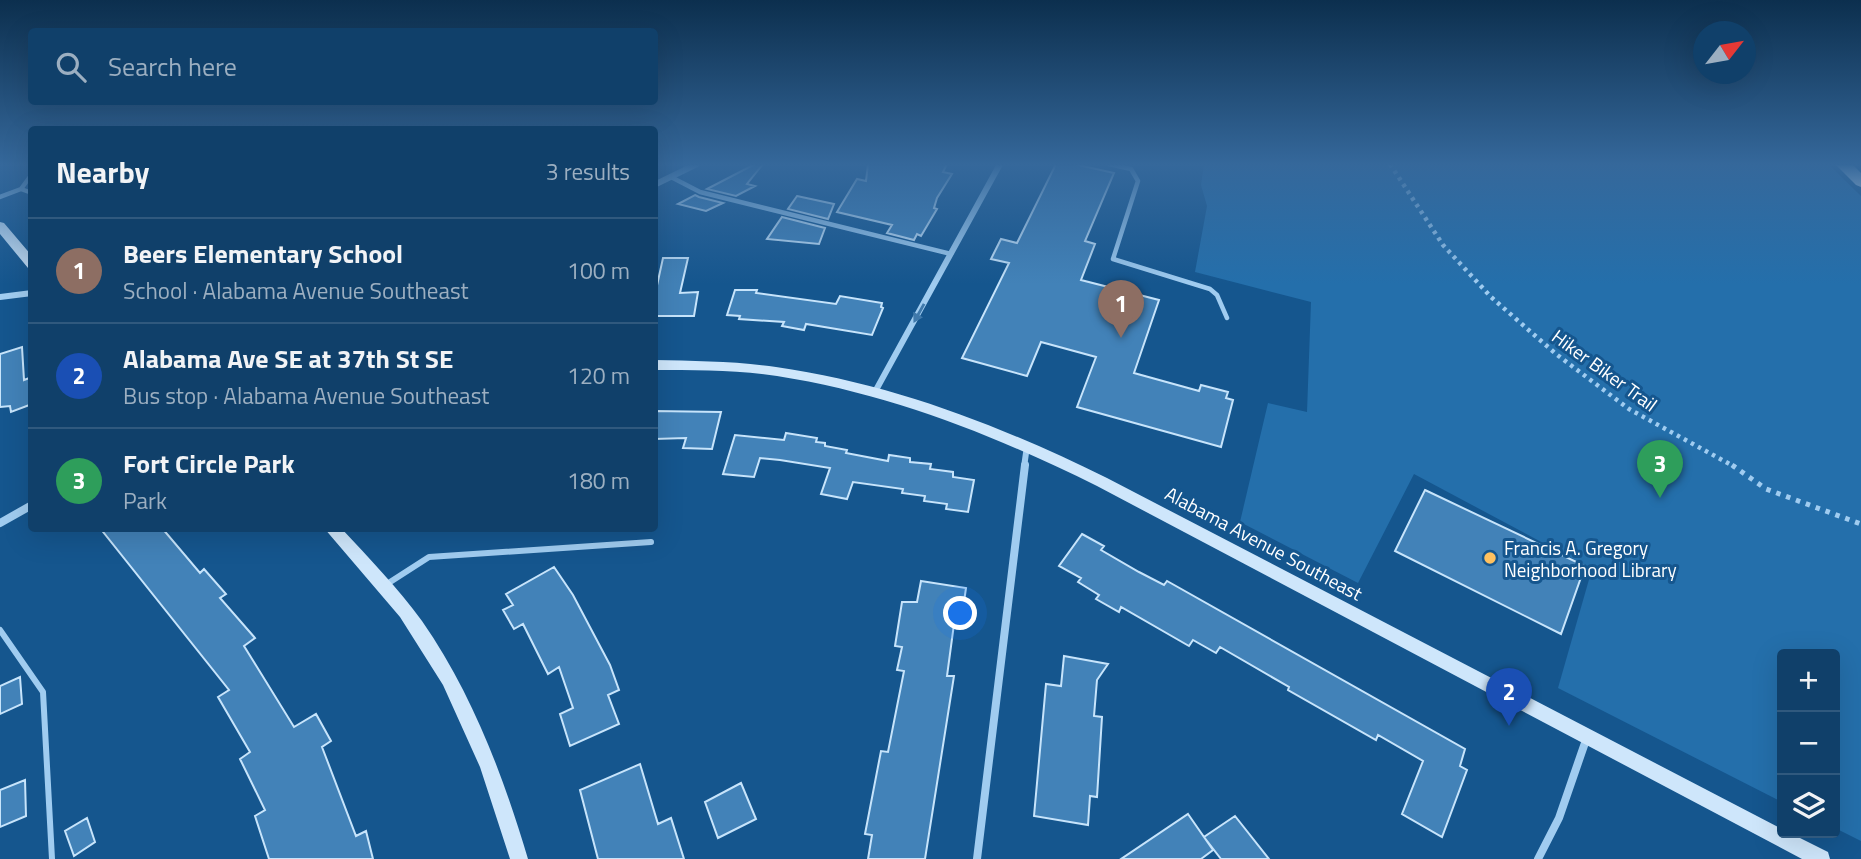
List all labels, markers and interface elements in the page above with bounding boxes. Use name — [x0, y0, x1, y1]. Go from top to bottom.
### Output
north arrow — [1693, 21, 1756, 84]
search box — [28, 28, 658, 105]
text: Search here — [108, 47, 237, 86]
icon: search — [52, 48, 90, 86]
text: Nearby — [56, 149, 149, 195]
text: 3 results — [546, 154, 630, 189]
text: Beers Elementary School — [123, 234, 403, 273]
text: 1 — [73, 253, 85, 288]
text: 100 m — [567, 253, 630, 288]
text: School · Alabama Avenue Southeast — [123, 273, 469, 308]
pin: 1 — [1098, 280, 1144, 338]
one-way arrow — [913, 304, 925, 324]
street label: Hiker Biker Trail — [1546, 322, 1664, 418]
text: Alabama Ave SE at 37th St SE — [123, 339, 453, 378]
text: 2 — [73, 358, 85, 393]
text: 120 m — [567, 358, 630, 393]
text: Bus stop · Alabama Avenue Southeast — [123, 378, 489, 413]
pin: 3 — [1637, 440, 1683, 498]
text: Fort Circle Park — [123, 444, 295, 483]
text: 3 — [73, 463, 85, 498]
text: 180 m — [567, 463, 630, 498]
street label: Alabama Avenue Southeast — [1160, 479, 1368, 608]
text: Park — [123, 483, 167, 518]
place label: Francis A. Gregory Neighborhood Library — [1504, 533, 1677, 584]
marker: Francis A. Gregory Neighborhood Library — [1482, 550, 1498, 566]
your location — [943, 596, 977, 630]
map controls — [1777, 649, 1840, 838]
button: + — [1777, 649, 1840, 712]
pin: 2 — [1486, 668, 1532, 726]
button: − — [1777, 712, 1840, 775]
button: layers — [1777, 775, 1840, 838]

